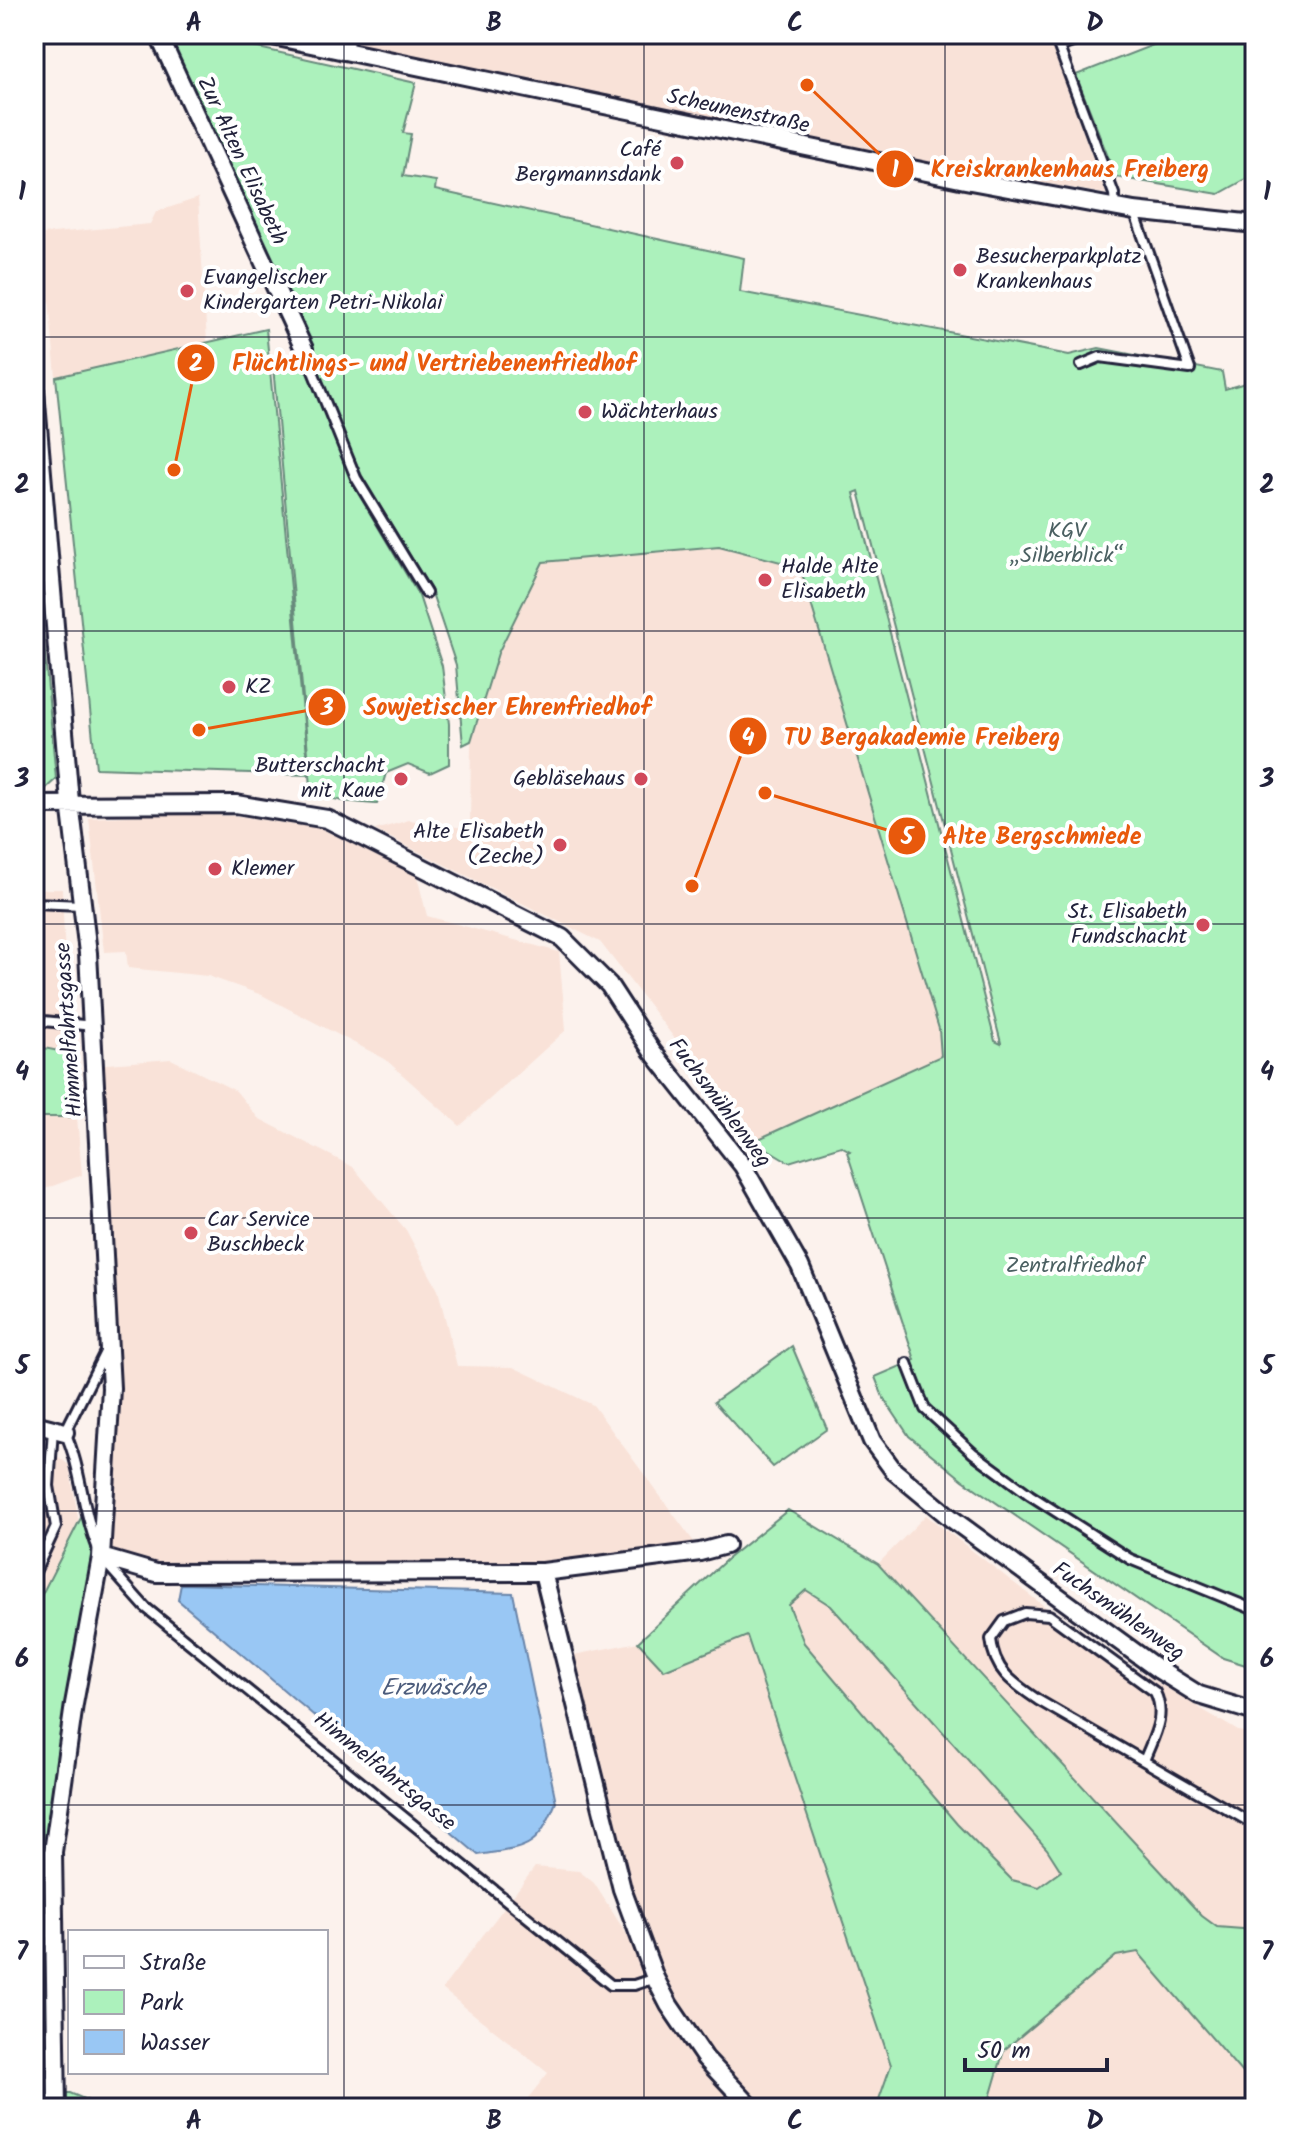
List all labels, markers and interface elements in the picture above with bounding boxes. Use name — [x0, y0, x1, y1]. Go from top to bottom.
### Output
text: A — [186, 3, 202, 45]
text: B — [486, 3, 502, 45]
text: C — [787, 3, 803, 45]
text: D — [1086, 3, 1104, 45]
street label: Zur Alten Elisabeth — [186, 71, 296, 251]
street label: Scheunenstraße — [663, 80, 813, 144]
place label: Café Bergmannsdank — [515, 133, 662, 193]
callout: Kreiskrankenhaus Freiberg — [875, 145, 1225, 193]
text: 1 — [891, 151, 899, 190]
text: Kreiskrankenhaus Freiberg — [931, 151, 1209, 190]
marker: Café Bergmannsdank — [668, 154, 686, 172]
text: 1 — [18, 172, 26, 214]
text: 1 — [1263, 172, 1271, 214]
place label: Besucherparkplatz Krankenhaus — [976, 240, 1142, 300]
place label: Evangelischer Kindergarten Petri-Nikolai — [203, 261, 443, 321]
marker: Besucherparkplatz Krankenhaus — [951, 261, 969, 279]
marker: Evangelischer Kindergarten Petri-Nikolai — [178, 282, 196, 300]
callout: Flüchtlings- und Vertriebenenfriedhof — [176, 339, 652, 387]
text: 2 — [189, 345, 203, 384]
text: Flüchtlings- und Vertriebenenfriedhof — [232, 345, 639, 384]
place label: Wächterhaus — [601, 395, 719, 430]
marker: Wächterhaus — [576, 403, 594, 421]
text: 2 — [14, 465, 30, 507]
text: 2 — [1259, 465, 1275, 507]
park label: KGV „Silberblick“ — [1010, 514, 1124, 574]
place label: Halde Alte Elisabeth — [781, 550, 878, 610]
marker: Halde Alte Elisabeth — [756, 571, 774, 589]
place label: KZ — [245, 670, 272, 705]
marker: KZ — [220, 678, 238, 696]
callout: Sowjetischer Ehrenfriedhof — [307, 683, 667, 731]
text: 3 — [319, 689, 334, 728]
text: Sowjetischer Ehrenfriedhof — [363, 689, 653, 728]
callout: TU Bergakademie Freiberg — [728, 712, 1076, 760]
text: 4 — [741, 719, 755, 758]
text: TU Bergakademie Freiberg — [784, 719, 1060, 758]
place label: Butterschacht mit Kaue — [255, 749, 385, 809]
text: 3 — [14, 759, 29, 801]
text: 3 — [1259, 759, 1274, 801]
place label: Gebläsehaus — [513, 762, 626, 797]
marker: Butterschacht mit Kaue — [392, 770, 410, 788]
marker: Gebläsehaus — [632, 770, 650, 788]
callout: Alte Bergschmiede — [887, 812, 1158, 860]
place label: Alte Elisabeth (Zeche) — [413, 815, 544, 875]
text: 5 — [900, 818, 915, 857]
text: Alte Bergschmiede — [943, 818, 1142, 857]
marker: Alte Elisabeth (Zeche) — [551, 836, 569, 854]
place label: Klemer — [231, 852, 296, 887]
marker: Klemer — [206, 860, 224, 878]
place label: St. Elisabeth Fundschacht — [1068, 895, 1187, 955]
marker: St. Elisabeth Fundschacht — [1194, 916, 1212, 934]
street label: Himmelfahrtsgasse — [46, 941, 94, 1119]
street label: Fuchsmühlenweg — [658, 1031, 780, 1175]
text: 4 — [15, 1052, 29, 1094]
text: 4 — [1260, 1052, 1274, 1094]
place label: Car Service Buschbeck — [207, 1203, 310, 1263]
marker: Car Service Buschbeck — [182, 1224, 200, 1242]
park label: Zentralfriedhof — [1006, 1249, 1147, 1284]
text: 5 — [14, 1346, 30, 1388]
text: 5 — [1259, 1346, 1275, 1388]
street label: Fuchsmühlenweg — [1044, 1553, 1192, 1671]
text: 6 — [15, 1639, 29, 1681]
text: 6 — [1260, 1639, 1274, 1681]
water label: Erzwäsche — [381, 1669, 487, 1708]
street label: Himmelfahrtsgasse — [305, 1703, 463, 1841]
legend — [68, 1930, 328, 2074]
text: 7 — [16, 1932, 29, 1974]
text: 7 — [1261, 1932, 1274, 1974]
text: Straße — [140, 1944, 206, 1983]
text: Park — [140, 1984, 184, 2023]
scale bar — [965, 2022, 1107, 2072]
text: Wasser — [140, 2024, 211, 2063]
text: 50 m — [977, 2032, 1031, 2071]
text: A — [186, 2101, 202, 2142]
text: B — [486, 2101, 502, 2142]
text: C — [787, 2101, 803, 2142]
text: D — [1086, 2101, 1104, 2142]

